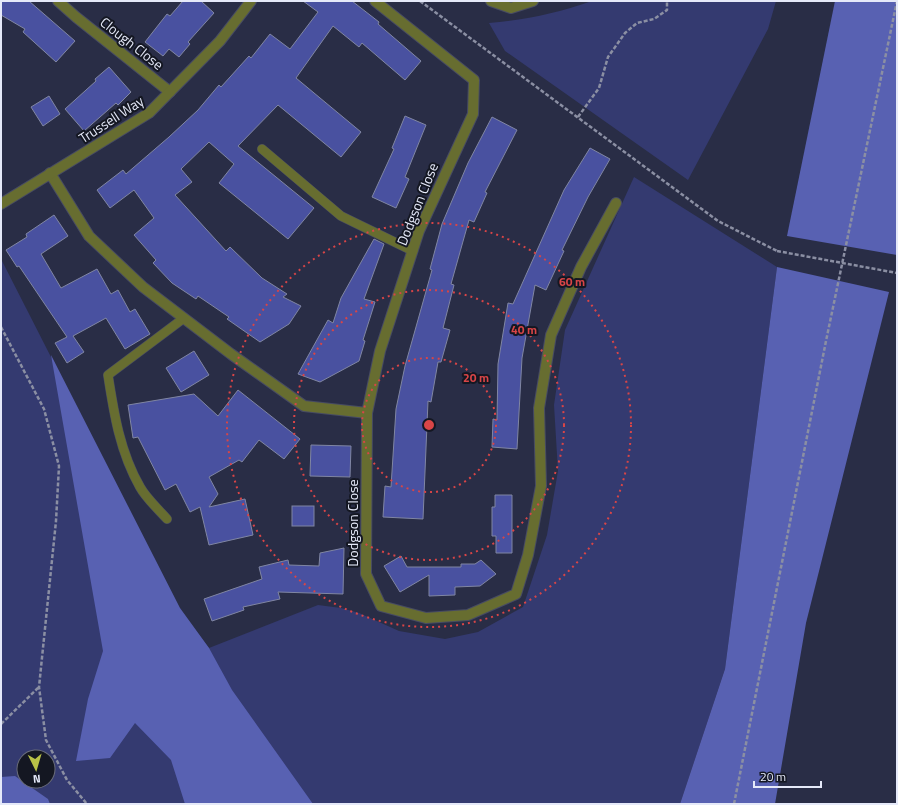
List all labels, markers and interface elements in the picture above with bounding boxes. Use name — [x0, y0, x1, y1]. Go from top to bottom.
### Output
street label: Clough Close — [96, 12, 168, 74]
street label: Trussell Way — [74, 90, 148, 148]
street label: Dodgson Close — [391, 160, 443, 248]
text: 60 m — [559, 272, 585, 291]
text: 40 m — [511, 320, 537, 339]
text: 20 m — [463, 368, 489, 387]
centre of rings — [422, 418, 436, 432]
street label: Dodgson Close — [342, 479, 363, 567]
north arrow — [16, 749, 56, 789]
scale bar — [754, 763, 821, 789]
text: 20 m — [760, 767, 786, 786]
text: N — [32, 771, 41, 787]

